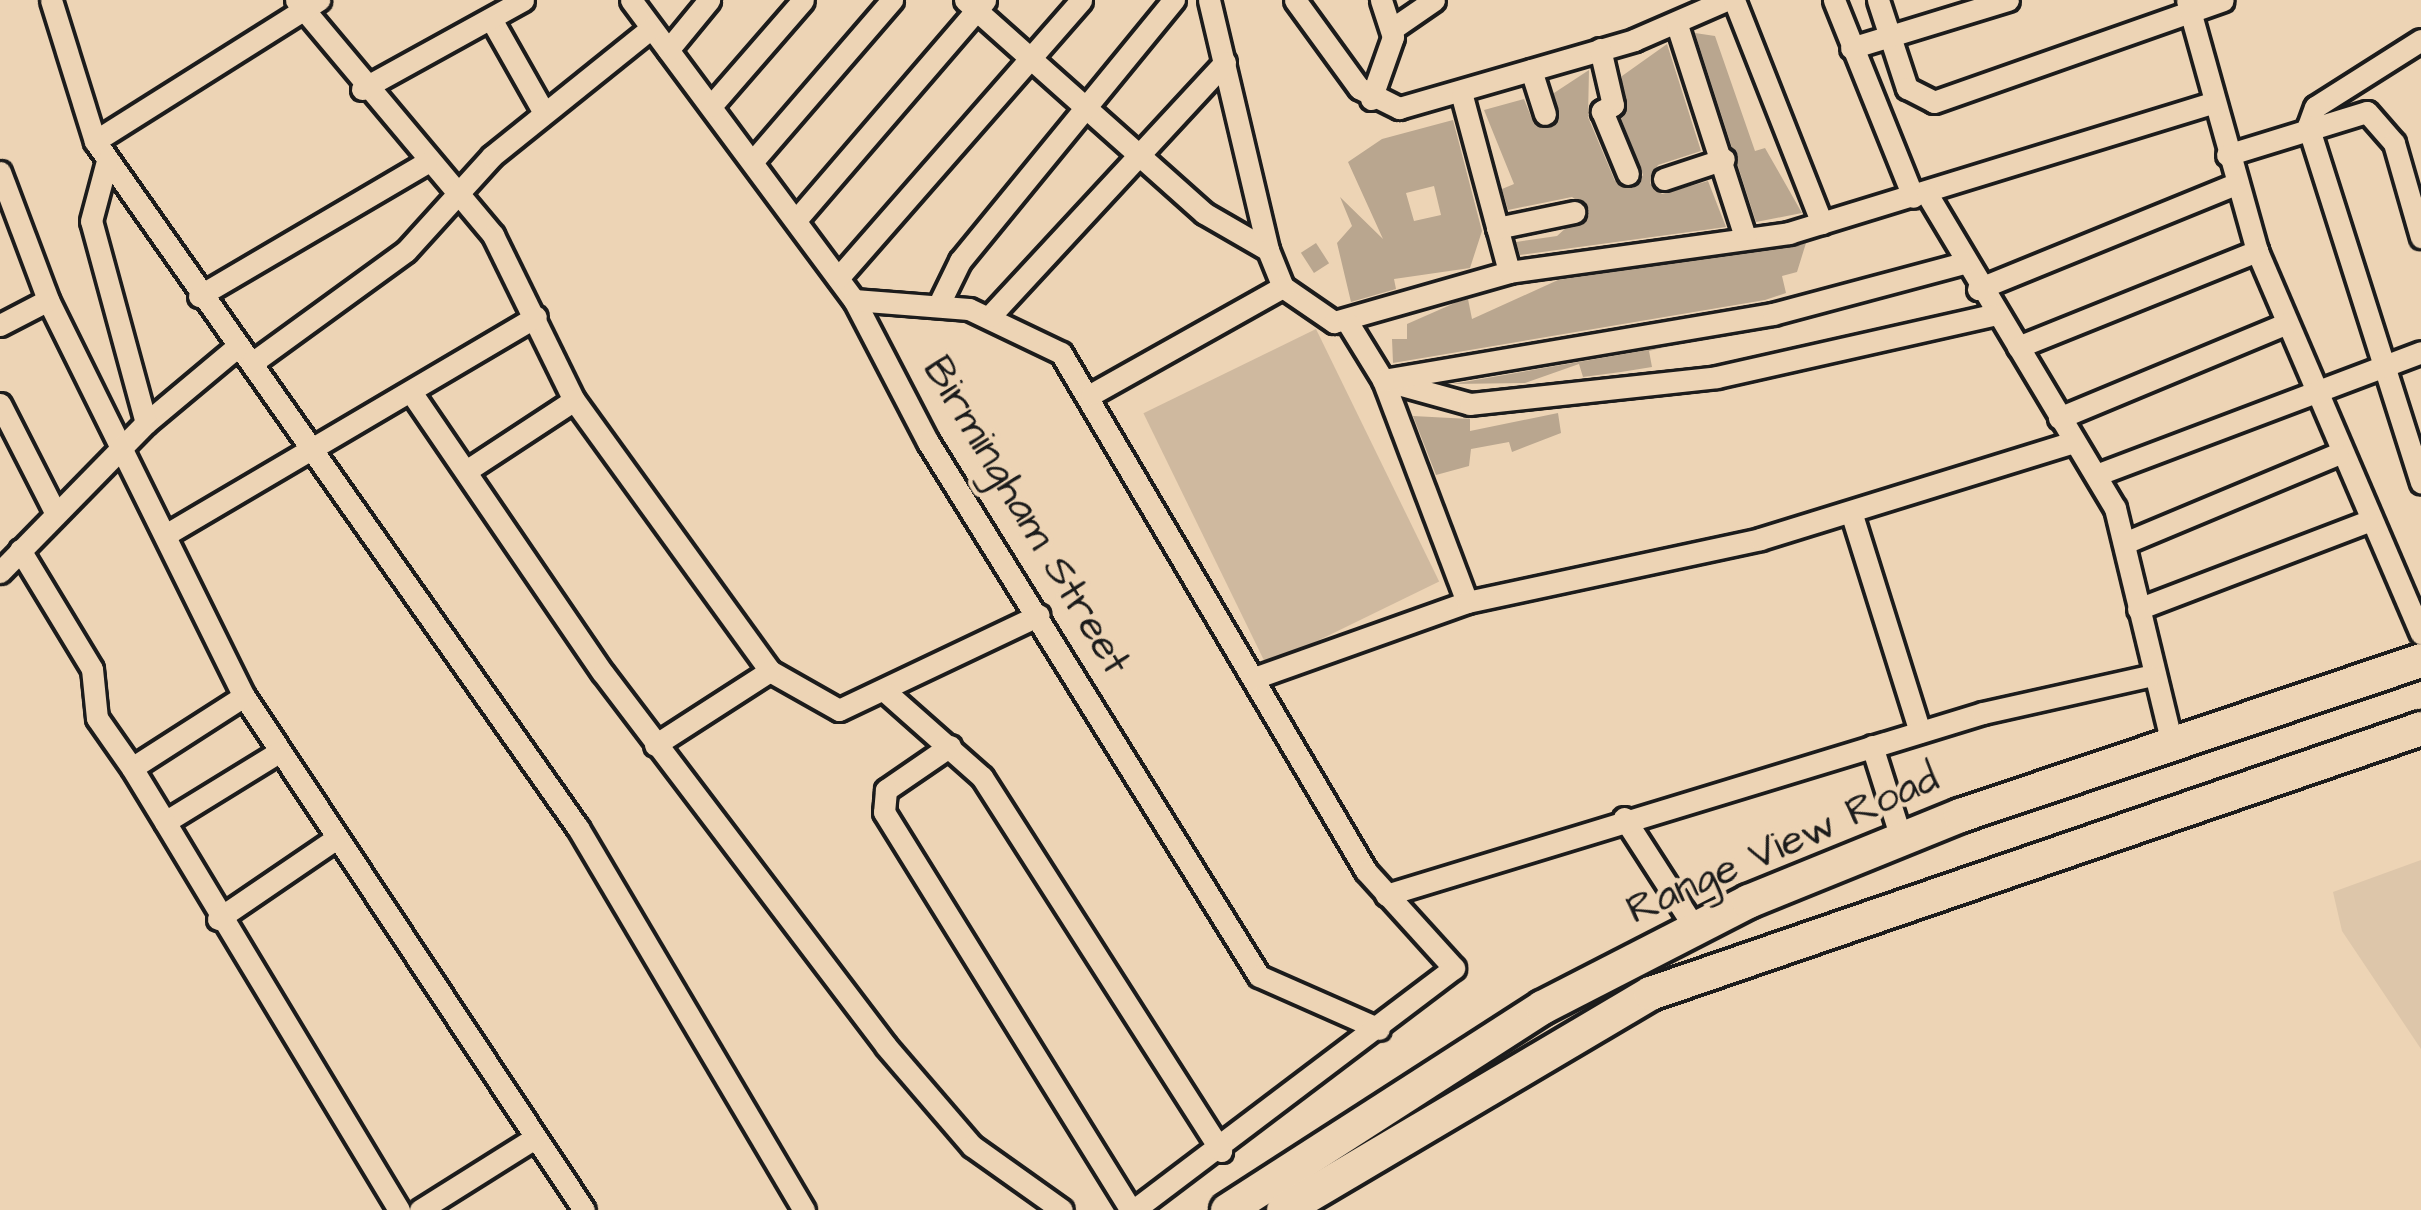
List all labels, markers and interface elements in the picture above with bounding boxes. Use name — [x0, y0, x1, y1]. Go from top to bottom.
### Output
street label: Birmingham Street — [911, 348, 1141, 684]
street label: Range View Road — [1619, 754, 1947, 936]

